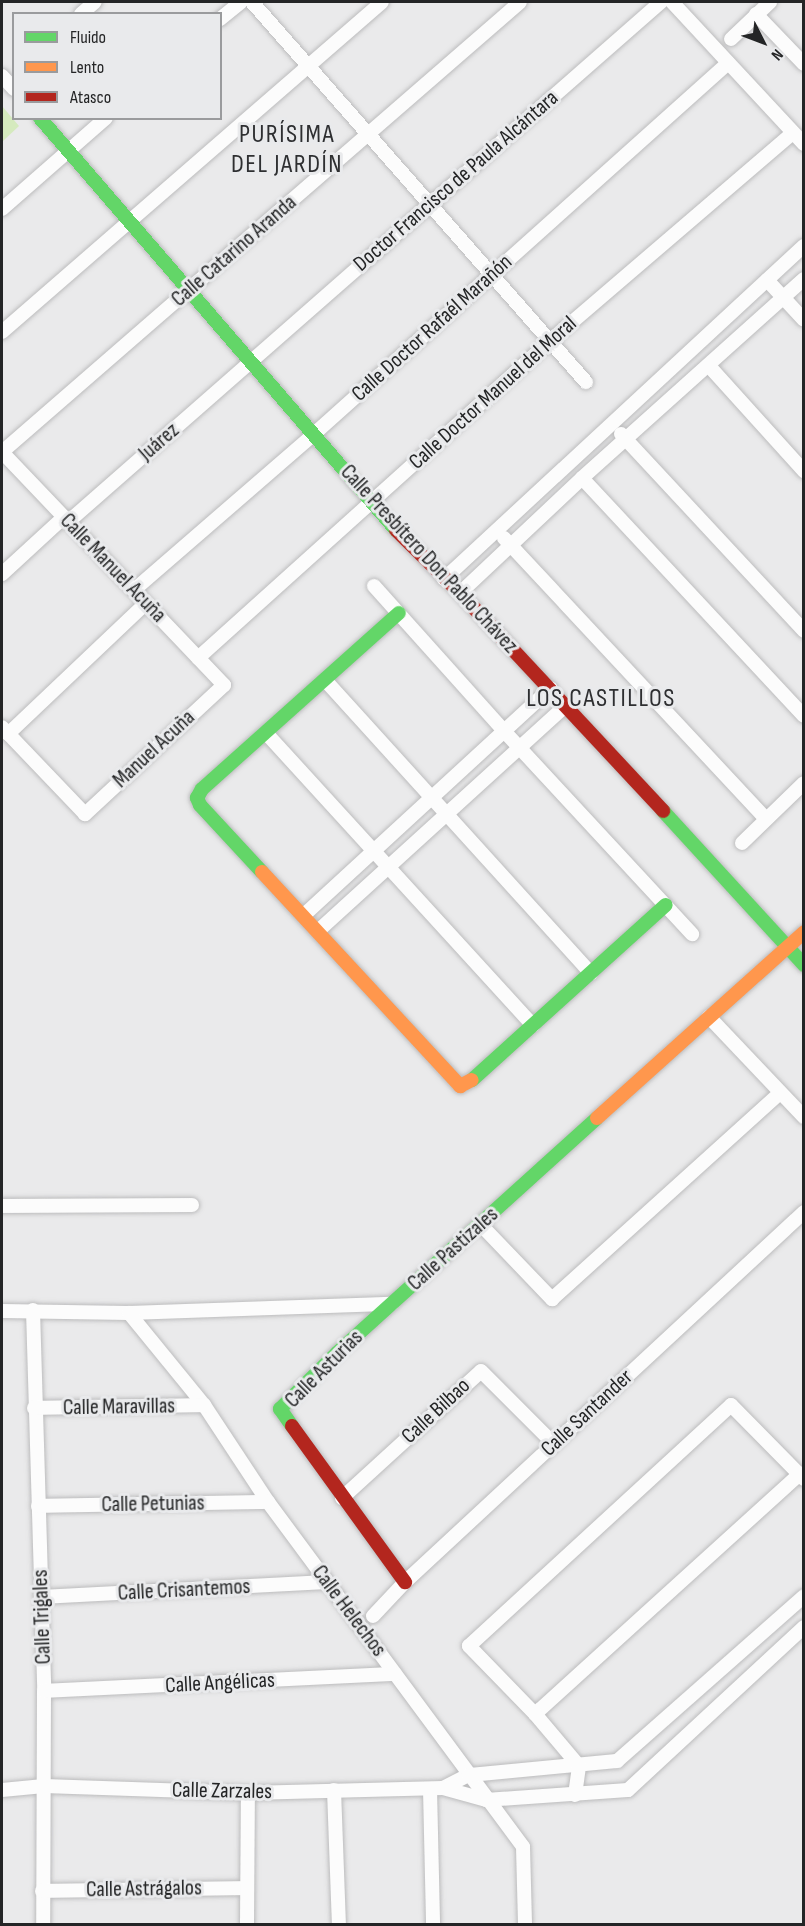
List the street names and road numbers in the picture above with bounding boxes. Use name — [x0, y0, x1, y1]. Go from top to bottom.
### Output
street label: Doctor Francisco de Paula Alcántara — [348, 85, 564, 277]
street label: Calle Catarino Aranda — [166, 190, 302, 312]
street label: Calle Doctor Rafaél Marañón — [346, 249, 518, 407]
street label: Calle Doctor Manuel del Moral — [404, 311, 582, 475]
street label: Juárez — [133, 417, 185, 467]
street label: Calle Presbítero Don Pablo Chávez — [335, 459, 523, 659]
street label: Calle Manuel Acuña — [54, 508, 172, 628]
street label: Manuel Acuña — [108, 704, 200, 794]
street label: Calle Pastizales — [402, 1201, 504, 1297]
street label: Calle Asturias — [280, 1325, 368, 1413]
street label: Calle Santander — [536, 1364, 638, 1462]
street label: Calle Bilbao — [396, 1373, 476, 1449]
street label: Calle Maravillas — [63, 1393, 175, 1421]
street label: Calle Petunias — [101, 1490, 205, 1518]
street label: Calle Helechos — [306, 1560, 392, 1662]
street label: Calle Trigales — [27, 1569, 57, 1665]
street label: Calle Crisantemos — [117, 1573, 251, 1607]
street label: Calle Angélicas — [165, 1667, 275, 1699]
street label: Calle Zarzales — [172, 1777, 272, 1805]
street label: Calle Astrágalos — [86, 1875, 202, 1903]

